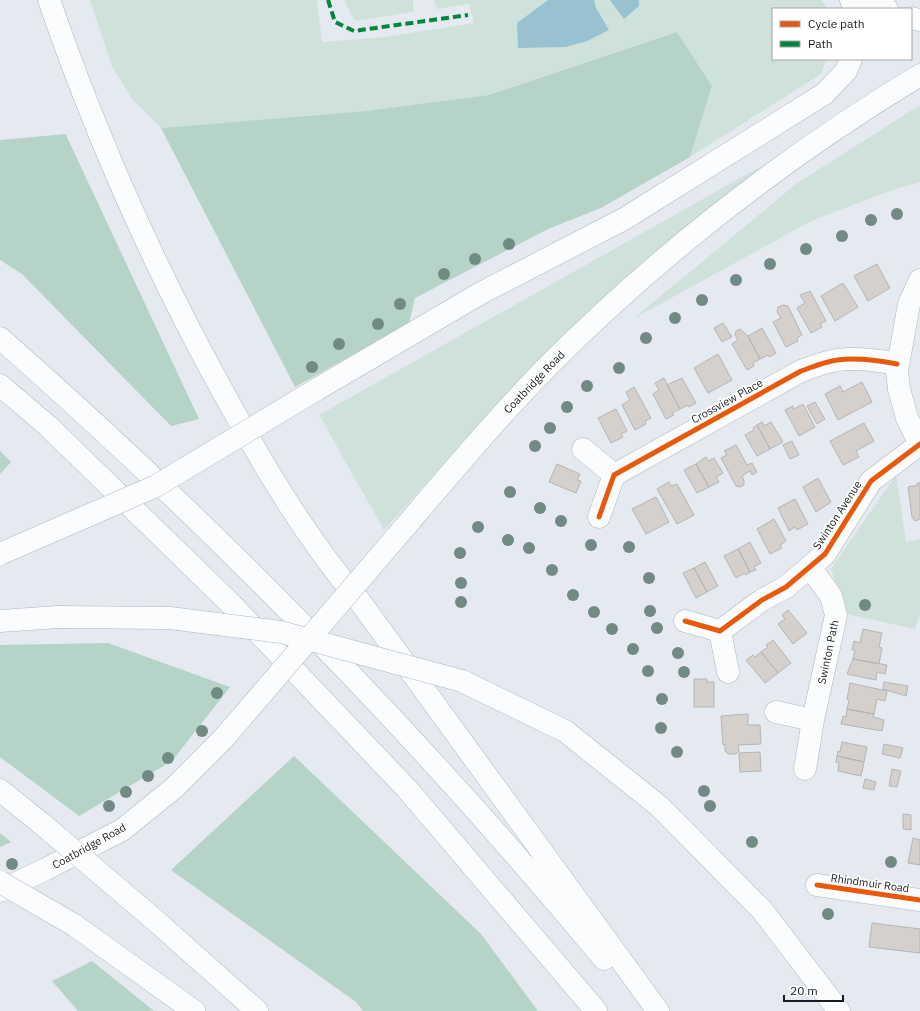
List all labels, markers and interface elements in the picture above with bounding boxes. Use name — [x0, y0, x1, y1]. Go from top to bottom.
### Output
legend — [772, 8, 912, 60]
text: Cycle path — [808, 16, 865, 31]
text: Path — [808, 36, 833, 51]
street label: Coatbridge Road — [500, 348, 568, 416]
street label: Crossview Place — [689, 376, 765, 426]
street label: Swinton Avenue — [810, 478, 864, 552]
street label: Swinton Path — [814, 619, 842, 685]
street label: Coatbridge Road — [50, 820, 128, 872]
street label: Rhindmuir Road — [830, 871, 910, 895]
scale bar — [784, 977, 843, 1003]
text: 20 m — [790, 983, 818, 998]

